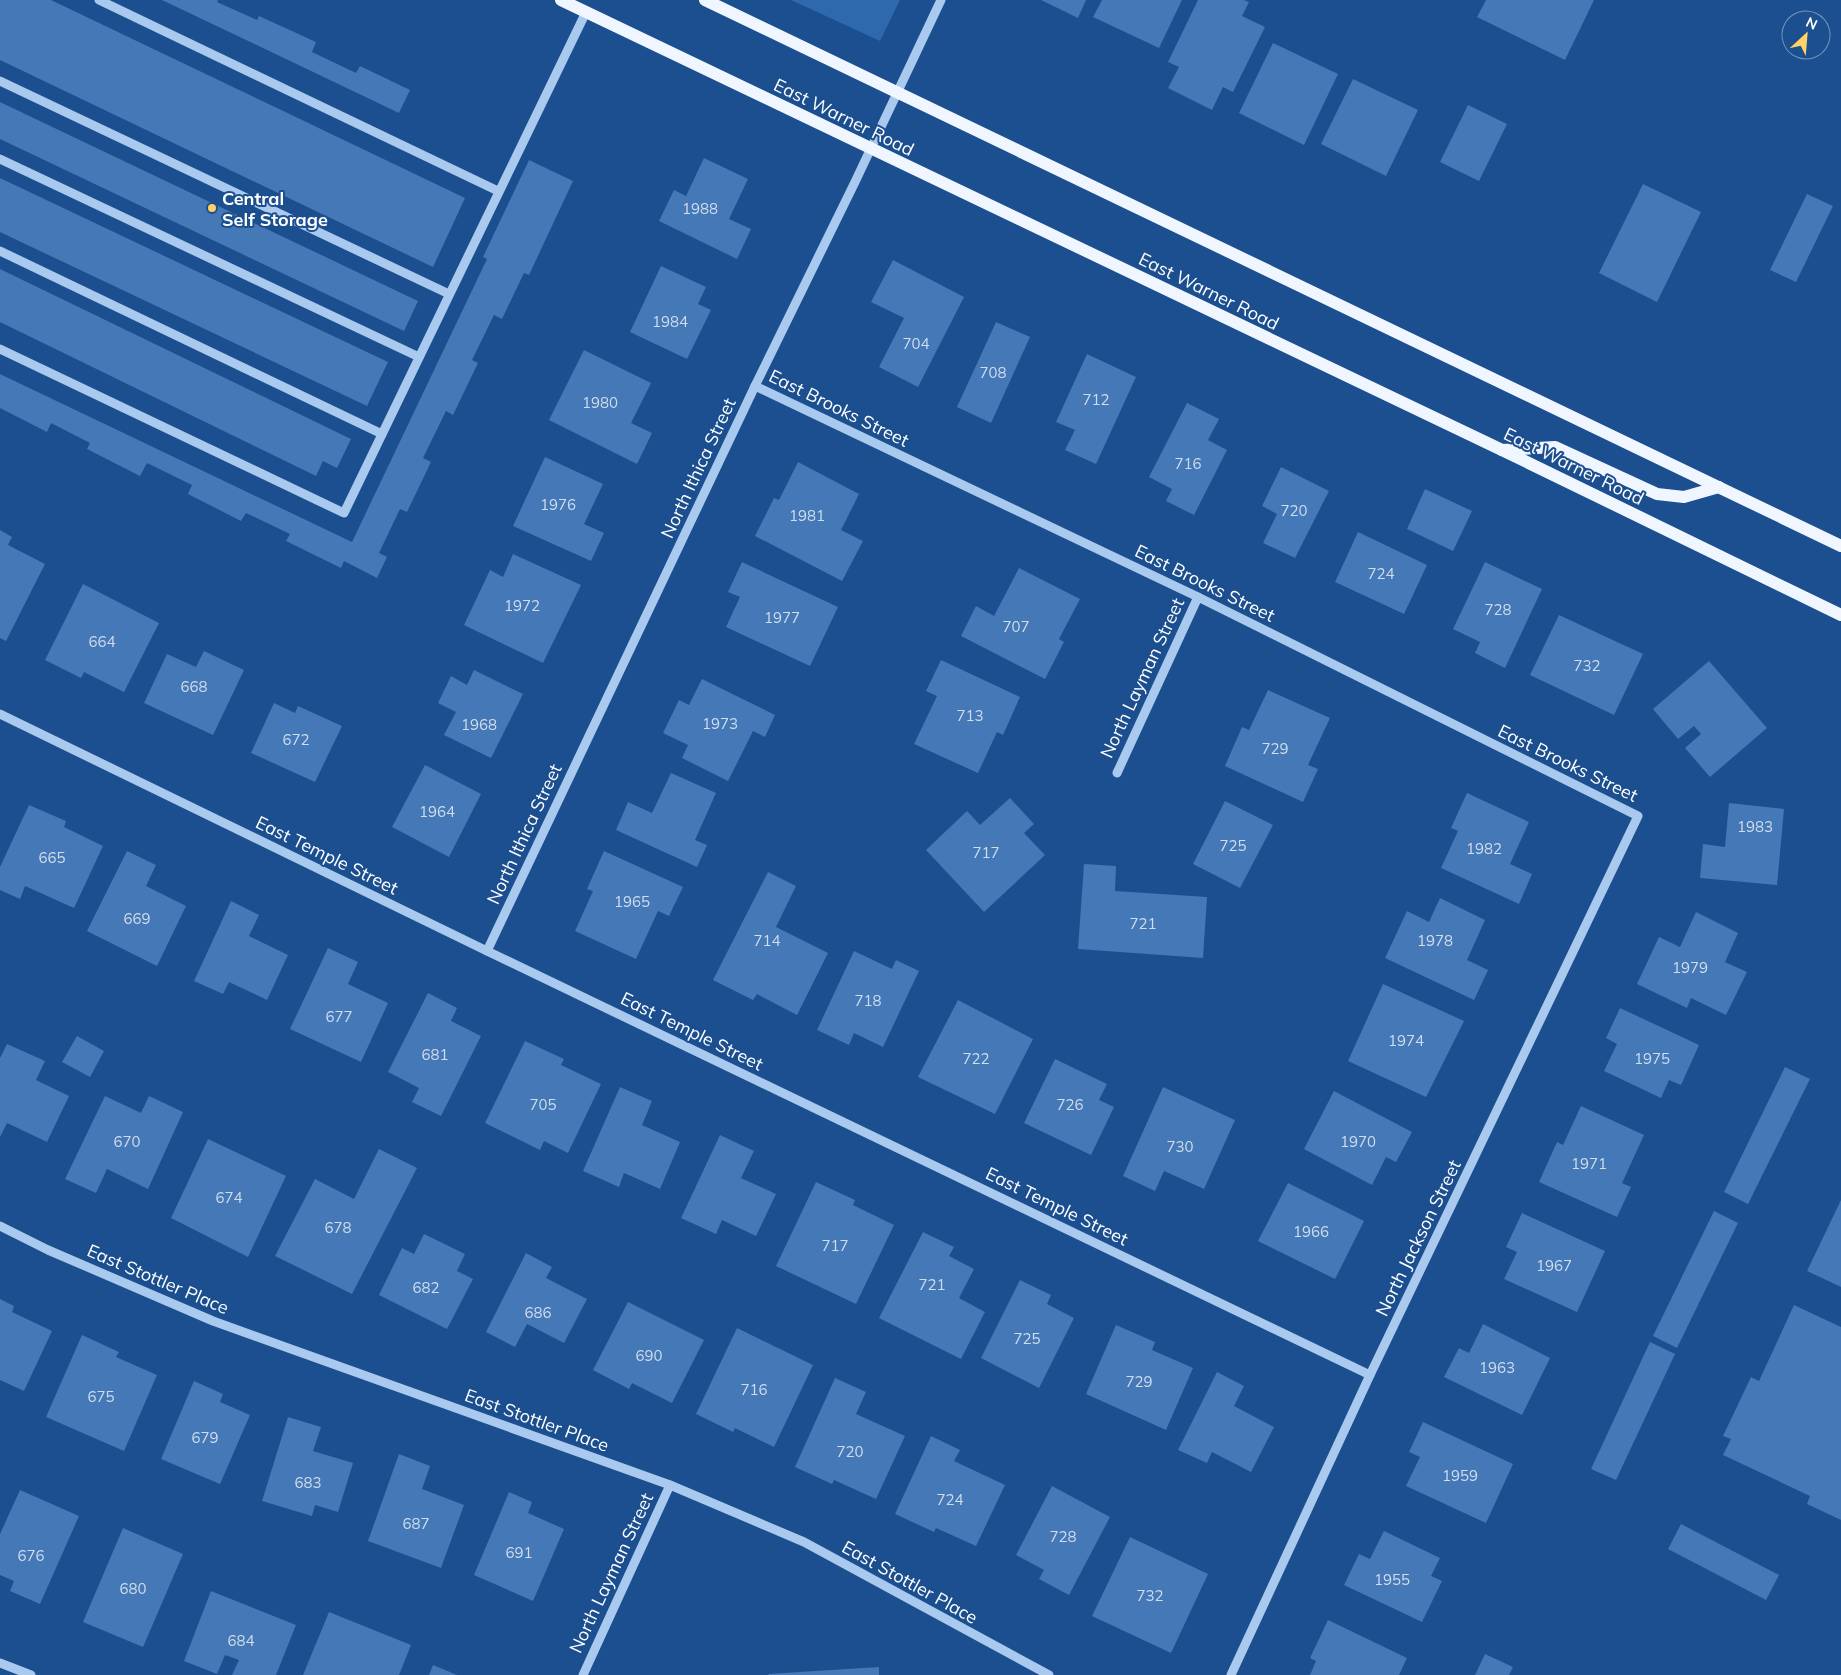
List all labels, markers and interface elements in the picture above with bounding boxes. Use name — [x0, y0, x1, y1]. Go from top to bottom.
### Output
north arrow — [1781, 10, 1831, 60]
text: N — [1803, 13, 1820, 34]
street label: East Warner Road — [770, 73, 918, 161]
place label: Central Self Storage — [222, 187, 328, 231]
house number: 1988 — [682, 199, 718, 218]
marker: Central Self Storage — [206, 202, 218, 214]
street label: East Warner Road — [1135, 247, 1283, 335]
house number: 1984 — [652, 312, 688, 331]
house number: 704 — [902, 334, 930, 353]
house number: 708 — [979, 363, 1007, 382]
street label: East Brooks Street — [765, 364, 913, 452]
house number: 712 — [1082, 390, 1110, 409]
house number: 1980 — [582, 393, 618, 412]
street label: North Ithica Street — [655, 394, 741, 542]
street label: East Warner Road — [1500, 422, 1648, 510]
house number: 716 — [1174, 454, 1202, 473]
house number: 1976 — [540, 495, 576, 514]
house number: 720 — [1280, 501, 1308, 520]
house number: 1981 — [789, 506, 825, 525]
street label: East Brooks Street — [1131, 539, 1279, 627]
house number: 724 — [1367, 564, 1395, 583]
street label: North Layman Street — [1095, 594, 1189, 762]
house number: 1972 — [504, 596, 540, 615]
house number: 728 — [1484, 600, 1512, 619]
house number: 1977 — [764, 608, 800, 627]
house number: 707 — [1002, 617, 1030, 636]
house number: 664 — [88, 632, 116, 651]
house number: 732 — [1573, 656, 1601, 675]
house number: 668 — [180, 677, 208, 696]
house number: 713 — [956, 706, 984, 725]
house number: 1973 — [702, 714, 738, 733]
house number: 1968 — [461, 715, 497, 734]
street label: East Brooks Street — [1494, 719, 1642, 807]
house number: 672 — [282, 730, 310, 749]
house number: 729 — [1261, 739, 1289, 758]
street label: North Ithica Street — [481, 760, 567, 908]
house number: 1964 — [419, 802, 455, 821]
street label: East Temple Street — [252, 811, 402, 899]
house number: 1983 — [1737, 817, 1773, 836]
house number: 725 — [1219, 836, 1247, 855]
house number: 1982 — [1466, 839, 1502, 858]
house number: 717 — [972, 843, 1000, 862]
house number: 665 — [38, 848, 66, 867]
house number: 1965 — [614, 892, 650, 911]
house number: 669 — [123, 909, 151, 928]
house number: 721 — [1129, 914, 1157, 933]
house number: 714 — [753, 931, 781, 950]
house number: 1978 — [1417, 931, 1453, 950]
house number: 1979 — [1672, 958, 1708, 977]
street label: East Temple Street — [617, 987, 767, 1075]
house number: 718 — [854, 991, 882, 1010]
house number: 677 — [325, 1007, 353, 1026]
house number: 1974 — [1388, 1031, 1424, 1050]
house number: 681 — [421, 1045, 449, 1064]
house number: 722 — [962, 1049, 990, 1068]
house number: 1975 — [1634, 1049, 1670, 1068]
house number: 705 — [529, 1095, 557, 1114]
house number: 726 — [1056, 1095, 1084, 1114]
house number: 670 — [113, 1132, 141, 1151]
house number: 1970 — [1340, 1132, 1376, 1151]
house number: 730 — [1166, 1137, 1194, 1156]
house number: 1971 — [1571, 1154, 1607, 1173]
street label: North Jackson Street — [1370, 1156, 1466, 1320]
street label: East Temple Street — [982, 1162, 1132, 1250]
house number: 674 — [215, 1188, 243, 1207]
house number: 678 — [324, 1218, 352, 1237]
house number: 1966 — [1293, 1222, 1329, 1241]
house number: 717 — [821, 1236, 849, 1255]
street label: East Stottler Place — [84, 1239, 232, 1319]
house number: 1967 — [1536, 1256, 1572, 1275]
house number: 721 — [918, 1275, 946, 1294]
house number: 682 — [412, 1278, 440, 1297]
house number: 686 — [524, 1303, 552, 1322]
house number: 725 — [1013, 1329, 1041, 1348]
house number: 690 — [635, 1346, 663, 1365]
house number: 1963 — [1479, 1358, 1515, 1377]
house number: 729 — [1125, 1372, 1153, 1391]
house number: 716 — [740, 1380, 768, 1399]
street label: East Stottler Place — [462, 1383, 612, 1457]
house number: 675 — [87, 1387, 115, 1406]
house number: 679 — [191, 1428, 219, 1447]
house number: 720 — [836, 1442, 864, 1461]
house number: 1959 — [1442, 1466, 1478, 1485]
house number: 683 — [294, 1473, 322, 1492]
street label: North Layman Street — [564, 1489, 658, 1657]
house number: 724 — [936, 1490, 964, 1509]
house number: 687 — [402, 1514, 430, 1533]
house number: 728 — [1049, 1527, 1077, 1546]
street label: East Stottler Place — [838, 1535, 982, 1629]
house number: 691 — [505, 1543, 533, 1562]
house number: 676 — [17, 1546, 45, 1565]
house number: 1955 — [1374, 1570, 1410, 1589]
house number: 680 — [119, 1579, 147, 1598]
house number: 732 — [1136, 1586, 1164, 1605]
house number: 684 — [227, 1631, 255, 1650]

